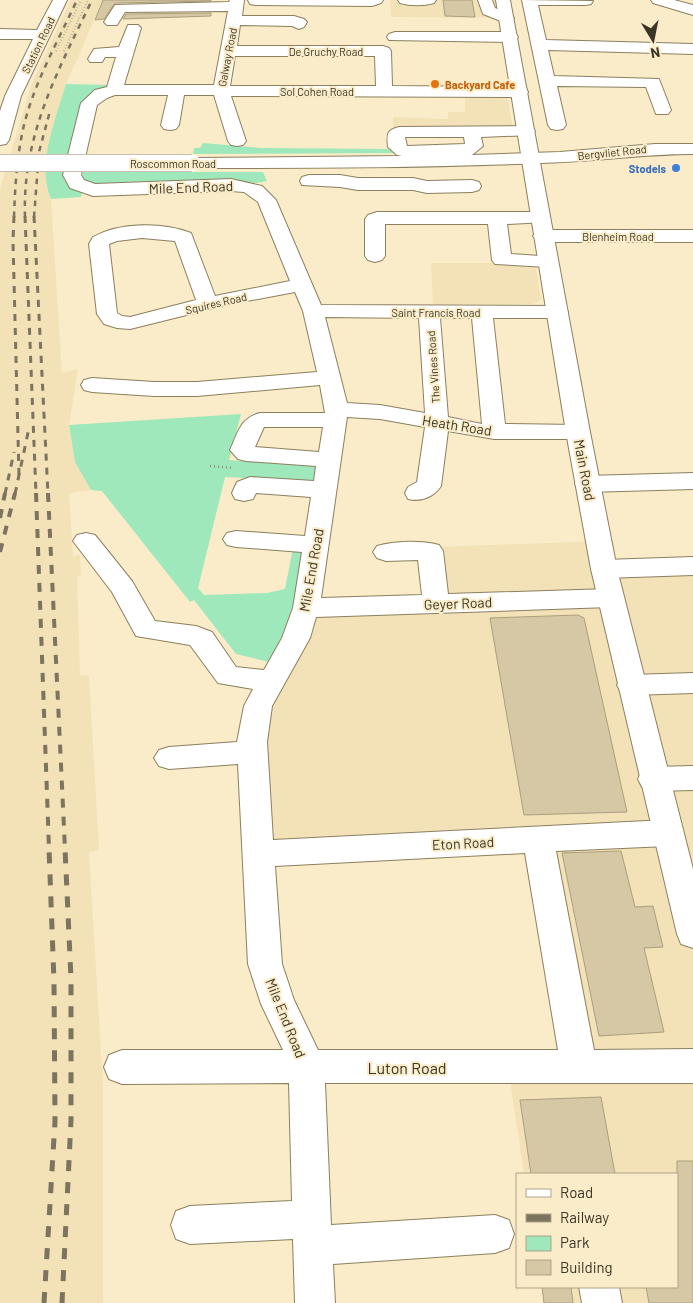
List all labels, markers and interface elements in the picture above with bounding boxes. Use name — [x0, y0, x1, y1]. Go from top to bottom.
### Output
street label: Station Road — [19, 15, 57, 75]
north arrow — [628, 15, 678, 65]
street label: Galway Road — [215, 26, 239, 88]
text: N — [649, 44, 661, 62]
street label: De Gruchy Road — [289, 45, 363, 58]
marker: Backyard Cafe — [429, 78, 441, 90]
place label: Backyard Cafe — [445, 78, 515, 91]
street label: Sol Cohen Road — [280, 85, 354, 98]
street label: Bergvliet Road — [577, 142, 647, 162]
street label: Roscommon Road — [130, 157, 216, 170]
place label: Stodels — [629, 162, 666, 175]
marker: Stodels — [670, 162, 682, 174]
street label: Mile End Road — [149, 177, 233, 197]
street label: Blenheim Road — [582, 230, 654, 243]
street label: Squires Road — [184, 290, 248, 316]
street label: Saint Francis Road — [392, 306, 480, 319]
street label: The Vines Road — [424, 330, 442, 404]
street label: Heath Road — [421, 411, 493, 439]
street label: Main Road — [571, 438, 599, 502]
street label: Mile End Road — [295, 527, 327, 613]
street label: Geyer Road — [424, 593, 492, 613]
street label: Eton Road — [431, 833, 495, 853]
street label: Mile End Road — [262, 976, 310, 1060]
street label: Luton Road — [367, 1058, 447, 1077]
legend — [516, 1173, 678, 1288]
text: Road — [560, 1183, 593, 1201]
text: Railway — [560, 1208, 609, 1226]
text: Park — [560, 1233, 590, 1251]
text: Building — [560, 1258, 613, 1276]

